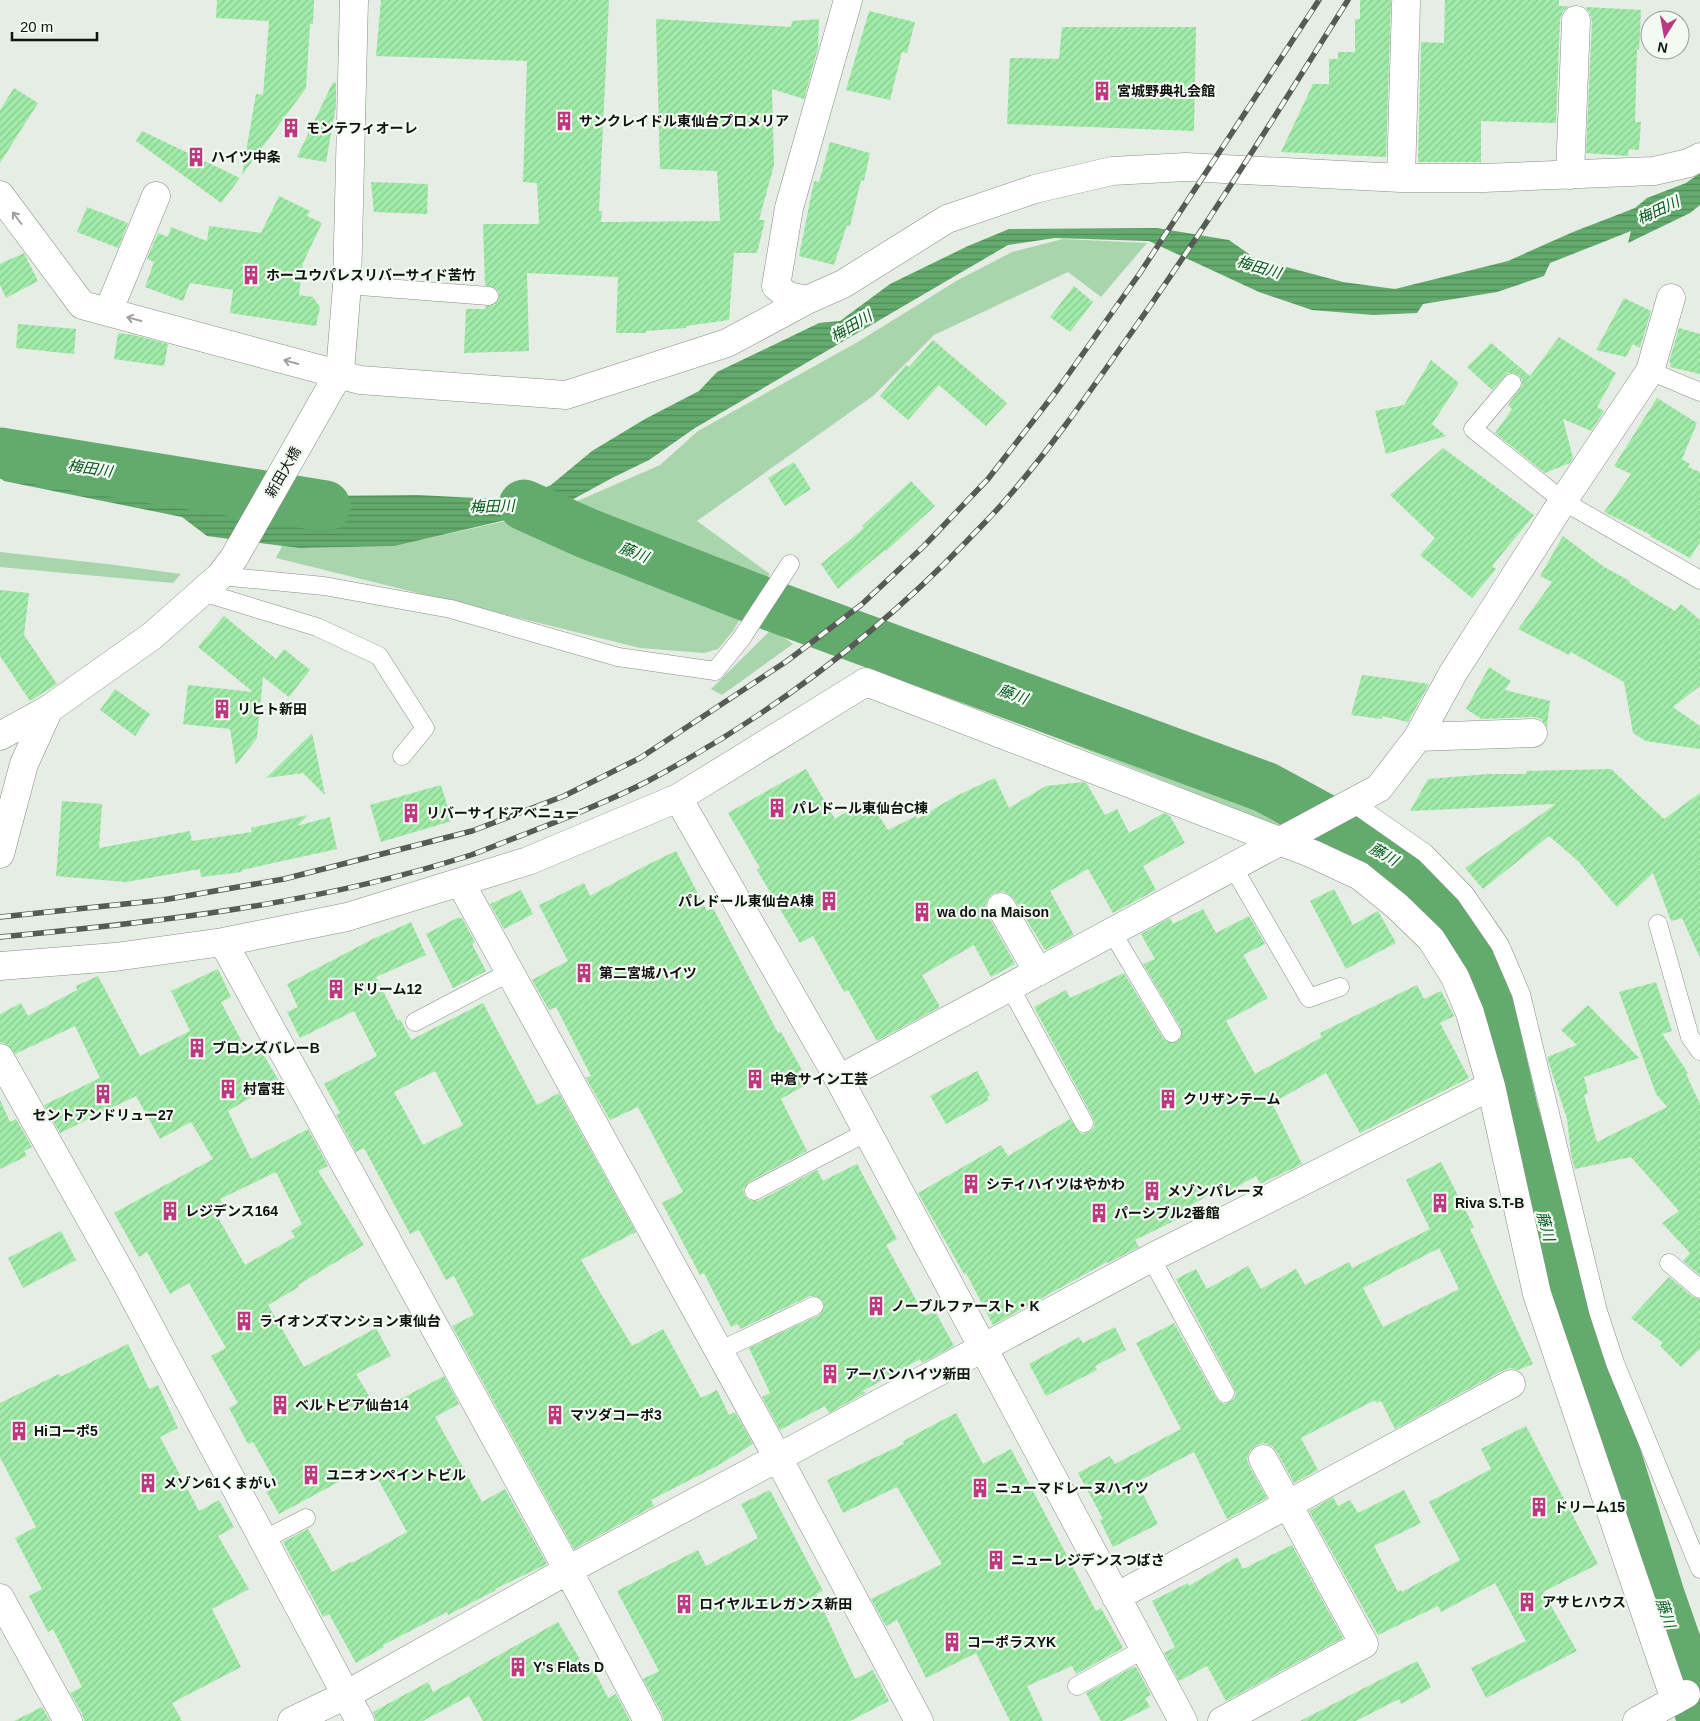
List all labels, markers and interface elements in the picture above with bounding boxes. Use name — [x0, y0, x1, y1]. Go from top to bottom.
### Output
scale bar — [12, 10, 98, 42]
north arrow — [1640, 10, 1690, 60]
text: 20 m — [20, 18, 53, 35]
text: N — [1656, 39, 1669, 57]
building icon: 宮城野典礼会館 — [1091, 80, 1113, 102]
place label: 宮城野典礼会館 — [1117, 83, 1215, 99]
building icon: サンクレイドル東仙台プロメリア — [553, 110, 575, 132]
place label: サンクレイドル東仙台プロメリア — [579, 113, 789, 129]
building icon: モンテフィオーレ — [280, 117, 302, 139]
place label: モンテフィオーレ — [306, 120, 418, 136]
building icon: ハイツ中条 — [185, 146, 207, 168]
place label: ハイツ中条 — [211, 149, 281, 165]
water label: 梅田川 — [1634, 192, 1684, 227]
one-way arrow — [12, 211, 22, 225]
water label: 梅田川 — [1235, 253, 1285, 282]
building icon: ホーユウパレスリバーサイド苦竹 — [240, 264, 262, 286]
place label: ホーユウパレスリバーサイド苦竹 — [266, 267, 476, 283]
water label: 梅田川 — [827, 306, 876, 345]
one-way arrow — [127, 313, 143, 323]
one-way arrow — [283, 357, 299, 366]
street label: 新田大橋 — [262, 444, 304, 500]
water label: 梅田川 — [66, 456, 116, 480]
water label: 梅田川 — [469, 497, 517, 515]
water label: 藤川 — [617, 539, 653, 566]
water label: 藤川 — [996, 681, 1032, 708]
building icon: リヒト新田 — [211, 698, 233, 720]
place label: リヒト新田 — [237, 701, 307, 717]
building icon: パレドール東仙台C棟 — [766, 797, 788, 819]
place label: パレドール東仙台C棟 — [792, 800, 928, 816]
building icon: リバーサイドアベニュー — [400, 802, 422, 824]
place label: リバーサイドアベニュー — [426, 805, 579, 821]
water label: 藤川 — [1367, 839, 1403, 870]
building icon: パレドール東仙台A棟 — [818, 890, 840, 912]
place label: パレドール東仙台A棟 — [678, 893, 814, 909]
building icon: wa do na Maison — [911, 901, 933, 923]
place label: wa do na Maison — [936, 904, 1049, 920]
building icon: 第二宮城ハイツ — [573, 962, 595, 984]
place label: 第二宮城ハイツ — [599, 965, 697, 981]
building icon: ドリーム12 — [325, 978, 347, 1000]
place label: ドリーム12 — [351, 981, 422, 997]
building icon: ブロンズバレーB — [186, 1037, 208, 1059]
place label: ブロンズバレーB — [212, 1040, 320, 1056]
building icon: 中倉サイン工芸 — [744, 1068, 766, 1090]
place label: 中倉サイン工芸 — [770, 1071, 868, 1087]
building icon: 村富荘 — [217, 1078, 239, 1100]
place label: 村富荘 — [243, 1081, 285, 1097]
building icon: セントアンドリュー27 — [92, 1083, 114, 1105]
building icon: クリザンテーム — [1157, 1088, 1179, 1110]
place label: クリザンテーム — [1183, 1091, 1281, 1107]
place label: セントアンドリュー27 — [32, 1107, 174, 1123]
building icon: シティハイツはやかわ — [960, 1173, 982, 1195]
place label: シティハイツはやかわ — [986, 1176, 1125, 1192]
building icon: メゾンパレーヌ — [1141, 1180, 1163, 1202]
place label: メゾンパレーヌ — [1167, 1183, 1265, 1199]
building icon: Riva S.T-B — [1429, 1192, 1451, 1214]
place label: Riva S.T-B — [1455, 1195, 1524, 1211]
building icon: レジデンス164 — [159, 1200, 181, 1222]
building icon: パーシブル2番館 — [1088, 1202, 1110, 1224]
place label: レジデンス164 — [185, 1203, 278, 1219]
place label: パーシブル2番館 — [1114, 1205, 1220, 1221]
water label: 藤川 — [1534, 1209, 1559, 1245]
building icon: ノーブルファースト・K — [865, 1295, 887, 1317]
place label: ノーブルファースト・K — [891, 1298, 1040, 1314]
building icon: ライオンズマンション東仙台 — [233, 1310, 255, 1332]
place label: ライオンズマンション東仙台 — [259, 1313, 441, 1329]
building icon: アーバンハイツ新田 — [819, 1363, 841, 1385]
place label: アーバンハイツ新田 — [845, 1366, 970, 1382]
building icon: ベルトピア仙台14 — [269, 1394, 291, 1416]
place label: ベルトピア仙台14 — [295, 1397, 409, 1413]
building icon: マツダコーポ3 — [544, 1404, 566, 1426]
place label: マツダコーポ3 — [570, 1407, 662, 1423]
building icon: Hiコーポ5 — [8, 1420, 30, 1442]
place label: Hiコーポ5 — [34, 1423, 98, 1439]
building icon: ユニオンペイントビル — [300, 1464, 322, 1486]
place label: ユニオンペイントビル — [326, 1467, 466, 1483]
building icon: メゾン61くまがい — [137, 1472, 159, 1494]
place label: メゾン61くまがい — [163, 1475, 277, 1491]
building icon: ニューマドレーヌハイツ — [969, 1477, 991, 1499]
place label: ニューマドレーヌハイツ — [995, 1480, 1149, 1496]
building icon: ドリーム15 — [1528, 1496, 1550, 1518]
place label: ドリーム15 — [1554, 1499, 1625, 1515]
building icon: ニューレジデンスつばさ — [985, 1549, 1007, 1571]
place label: ニューレジデンスつばさ — [1011, 1552, 1165, 1568]
building icon: アサヒハウス — [1516, 1591, 1538, 1613]
building icon: ロイヤルエレガンス新田 — [673, 1593, 695, 1615]
place label: アサヒハウス — [1542, 1594, 1626, 1610]
place label: ロイヤルエレガンス新田 — [699, 1596, 852, 1612]
water label: 藤川 — [1653, 1596, 1680, 1632]
building icon: コーポラスYK — [941, 1631, 963, 1653]
place label: コーポラスYK — [967, 1634, 1056, 1650]
building icon: Y's Flats D — [507, 1656, 529, 1678]
place label: Y's Flats D — [533, 1659, 604, 1675]

